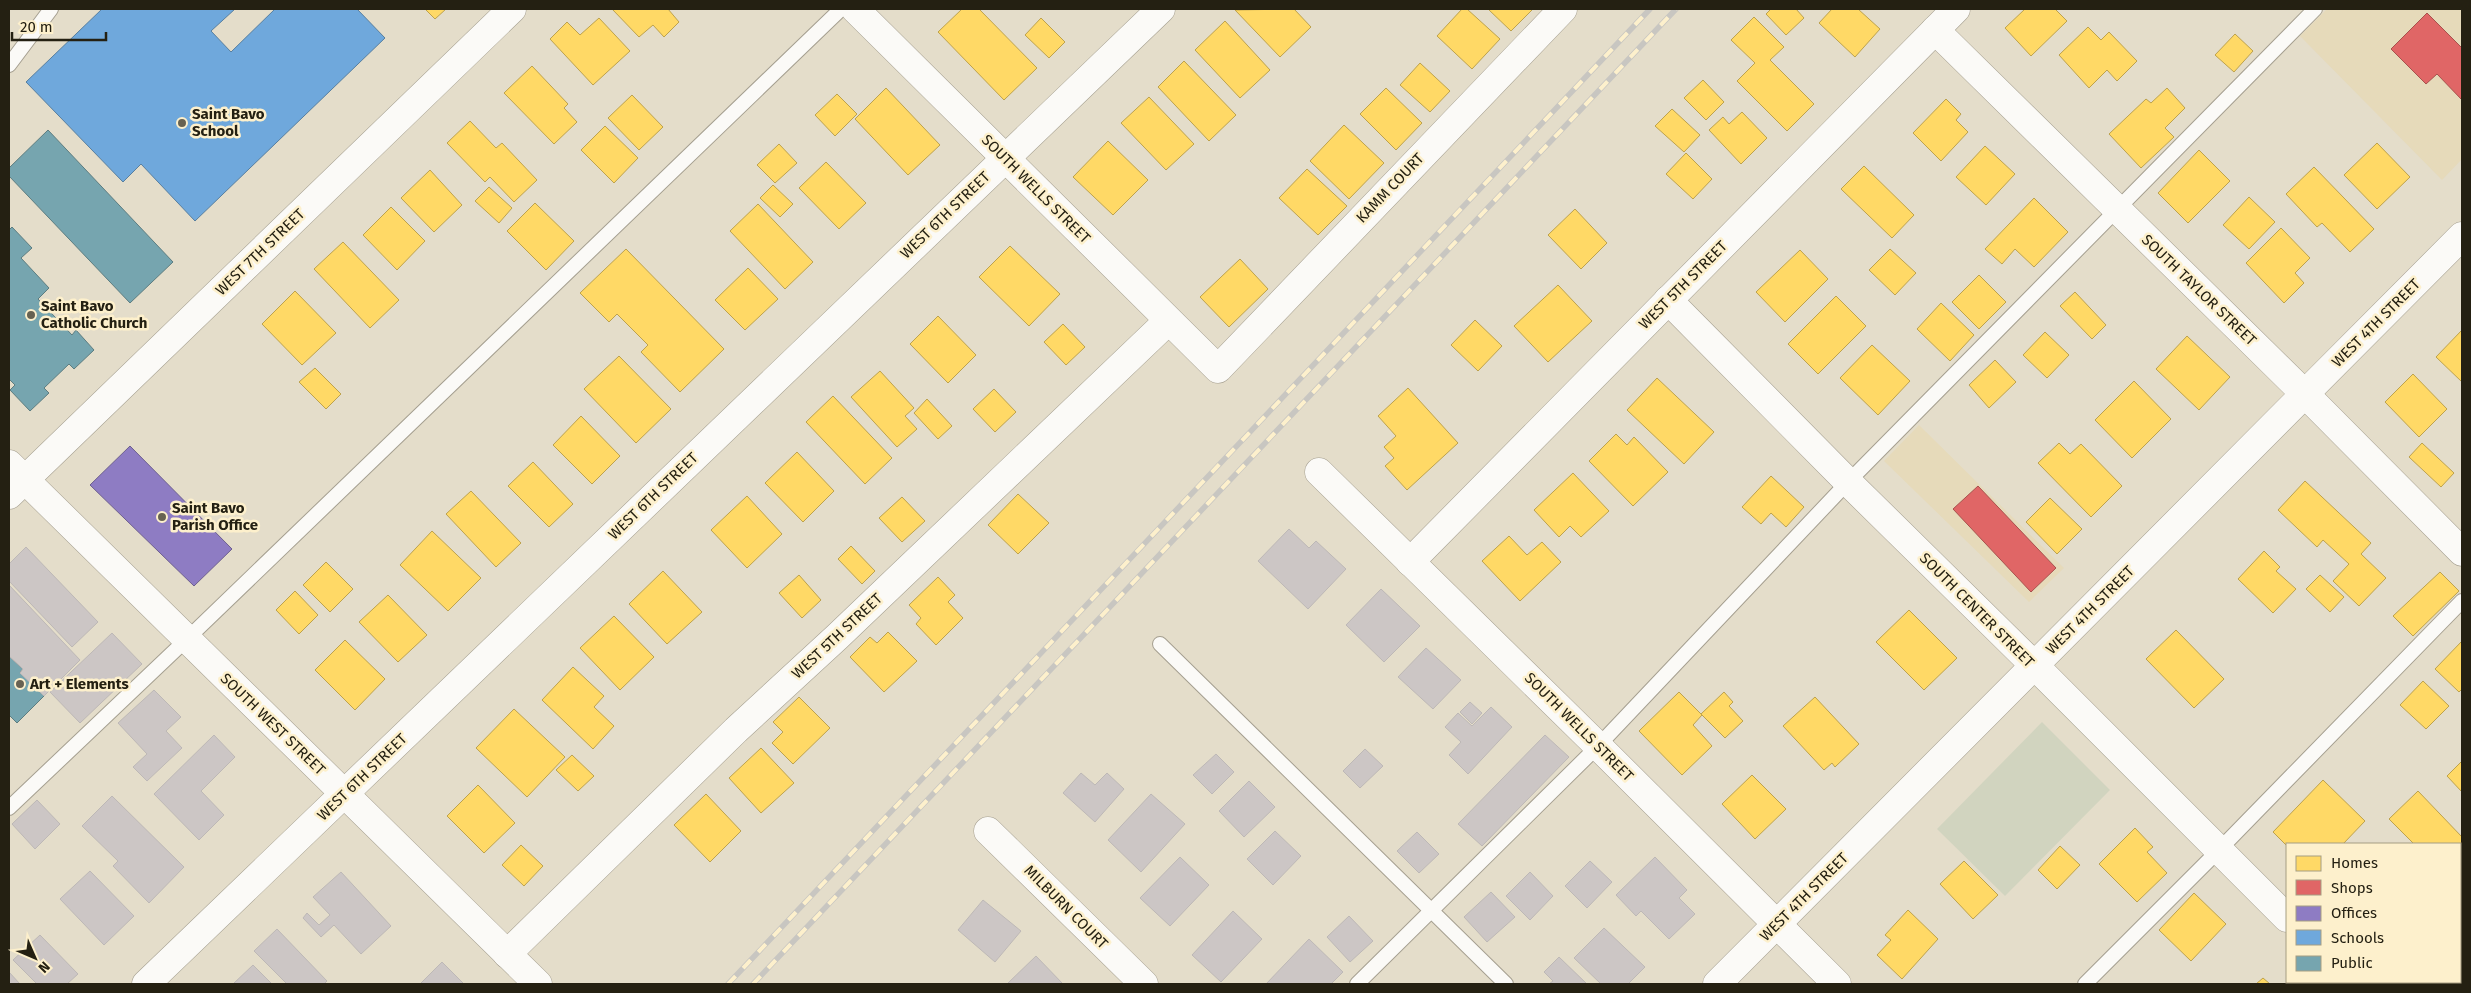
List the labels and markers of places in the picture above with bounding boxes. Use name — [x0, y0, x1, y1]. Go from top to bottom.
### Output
place label: Saint Bavo School — [192, 105, 265, 140]
marker: Saint Bavo School — [176, 117, 188, 129]
place label: Saint Bavo Catholic Church — [41, 297, 147, 332]
marker: Saint Bavo Catholic Church — [25, 309, 37, 321]
place label: Saint Bavo Parish Office — [172, 499, 258, 534]
marker: Saint Bavo Parish Office — [156, 511, 168, 523]
place label: Art + Elements — [29, 675, 129, 693]
marker: Art + Elements — [14, 678, 26, 690]

